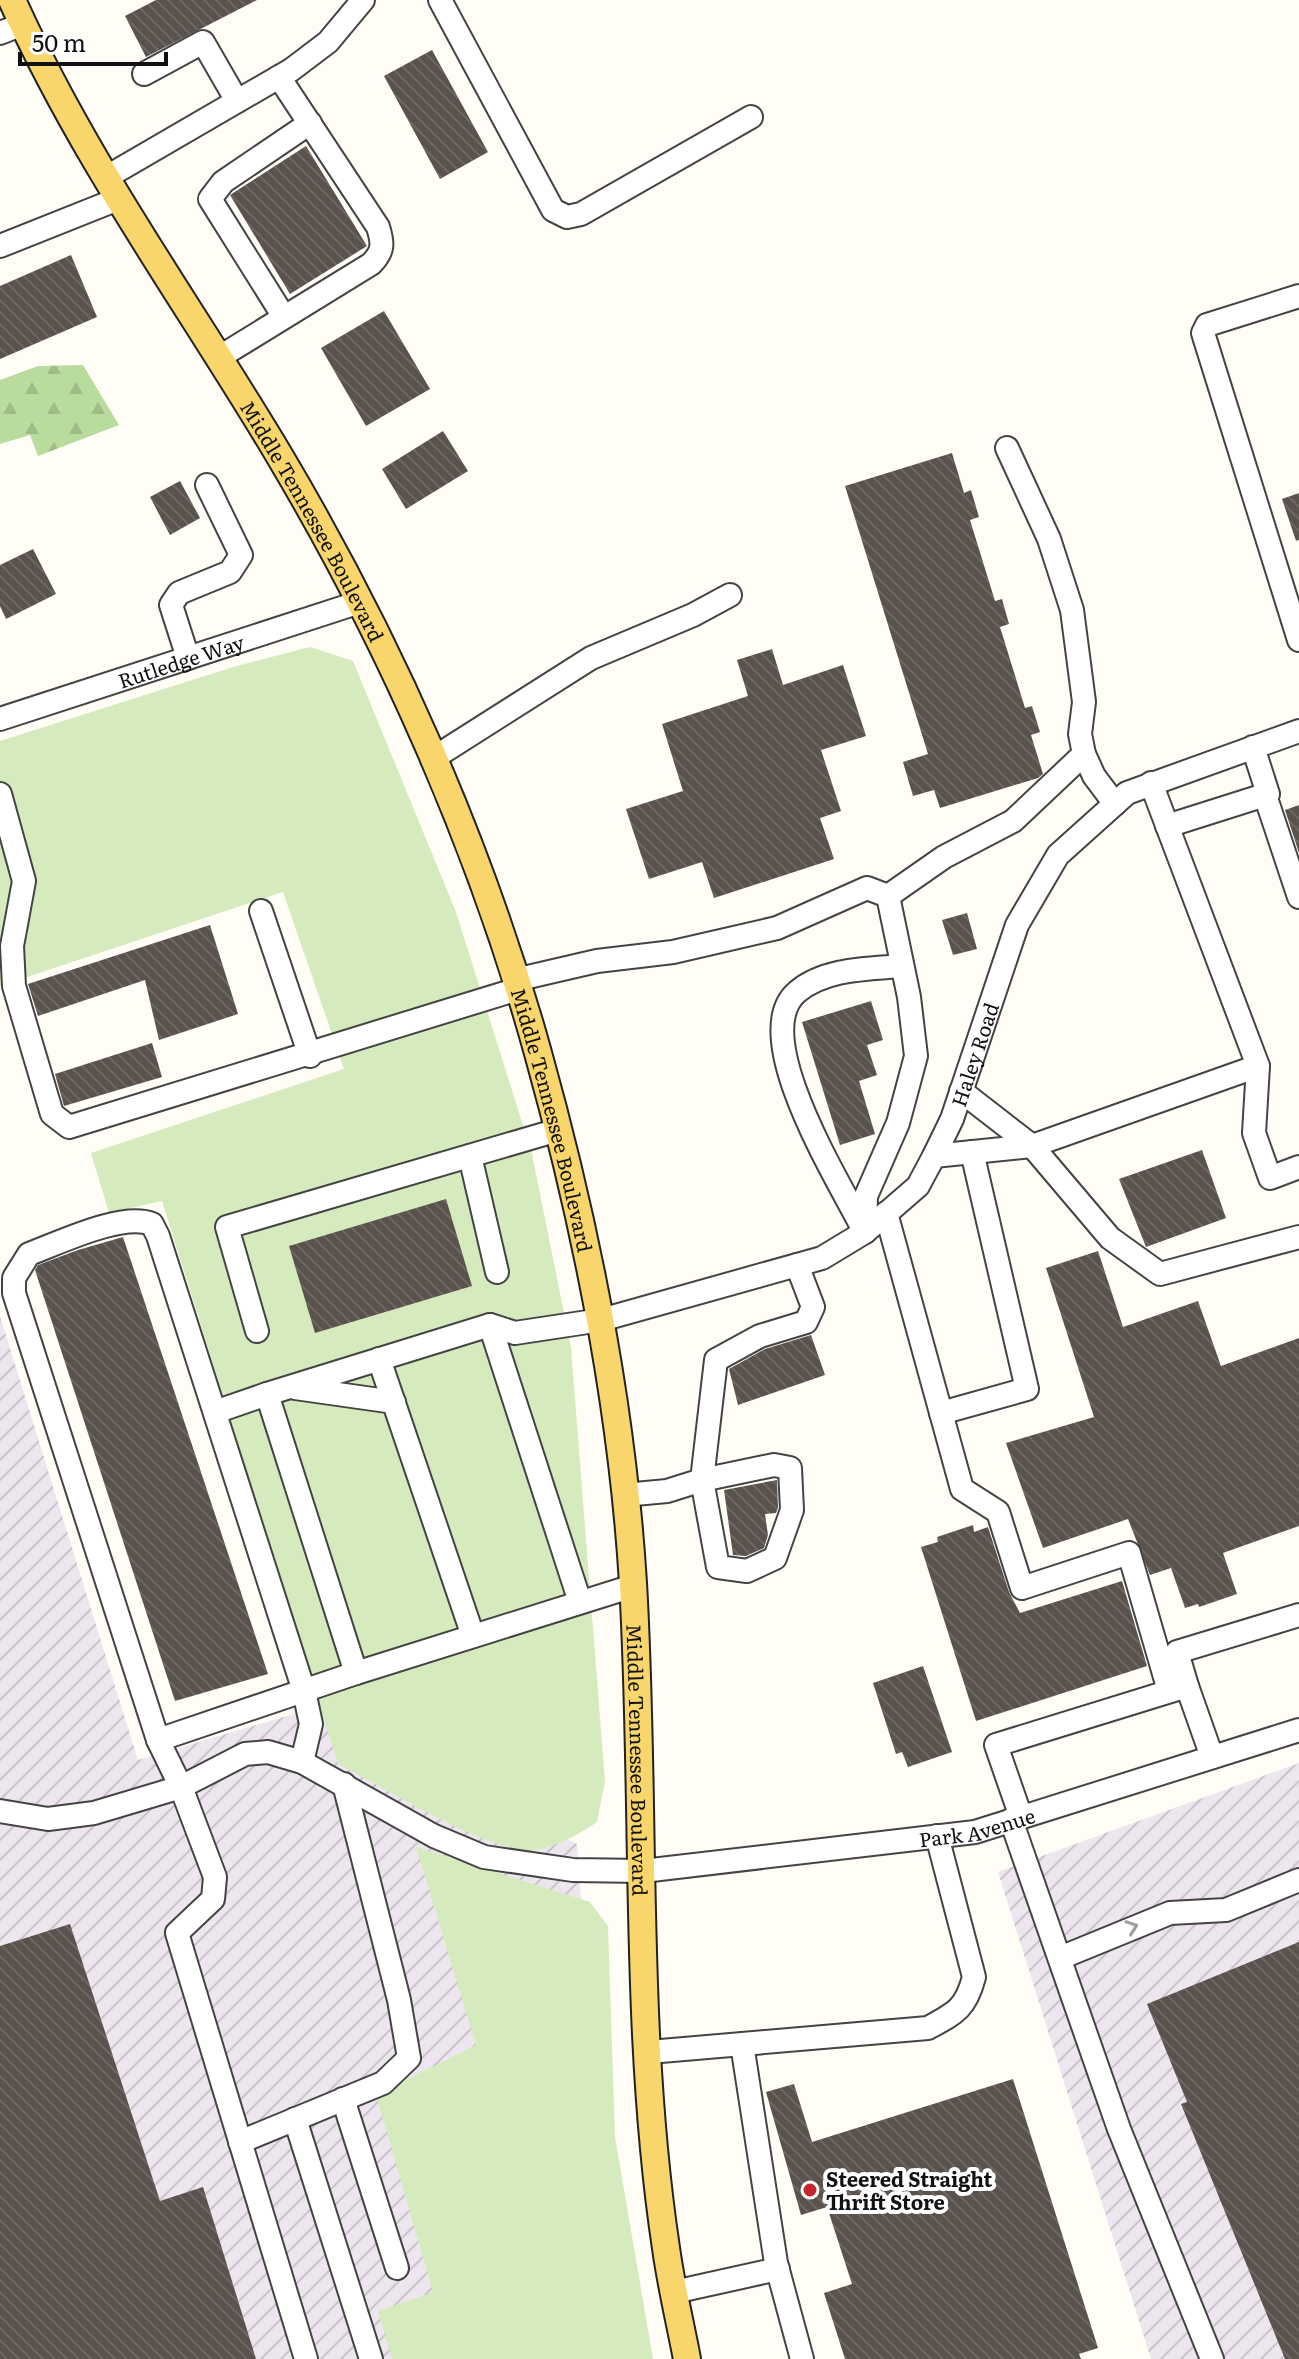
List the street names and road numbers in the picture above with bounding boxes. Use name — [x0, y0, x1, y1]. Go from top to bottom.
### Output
street label: Middle Tennessee Boulevard — [234, 394, 393, 646]
street label: Rutledge Way — [114, 626, 248, 695]
street label: Middle Tennessee Boulevard — [505, 984, 601, 1255]
street label: Haley Road — [942, 998, 1005, 1110]
street label: Middle Tennessee Boulevard — [620, 1623, 657, 1896]
street label: Park Avenue — [917, 1799, 1038, 1853]

